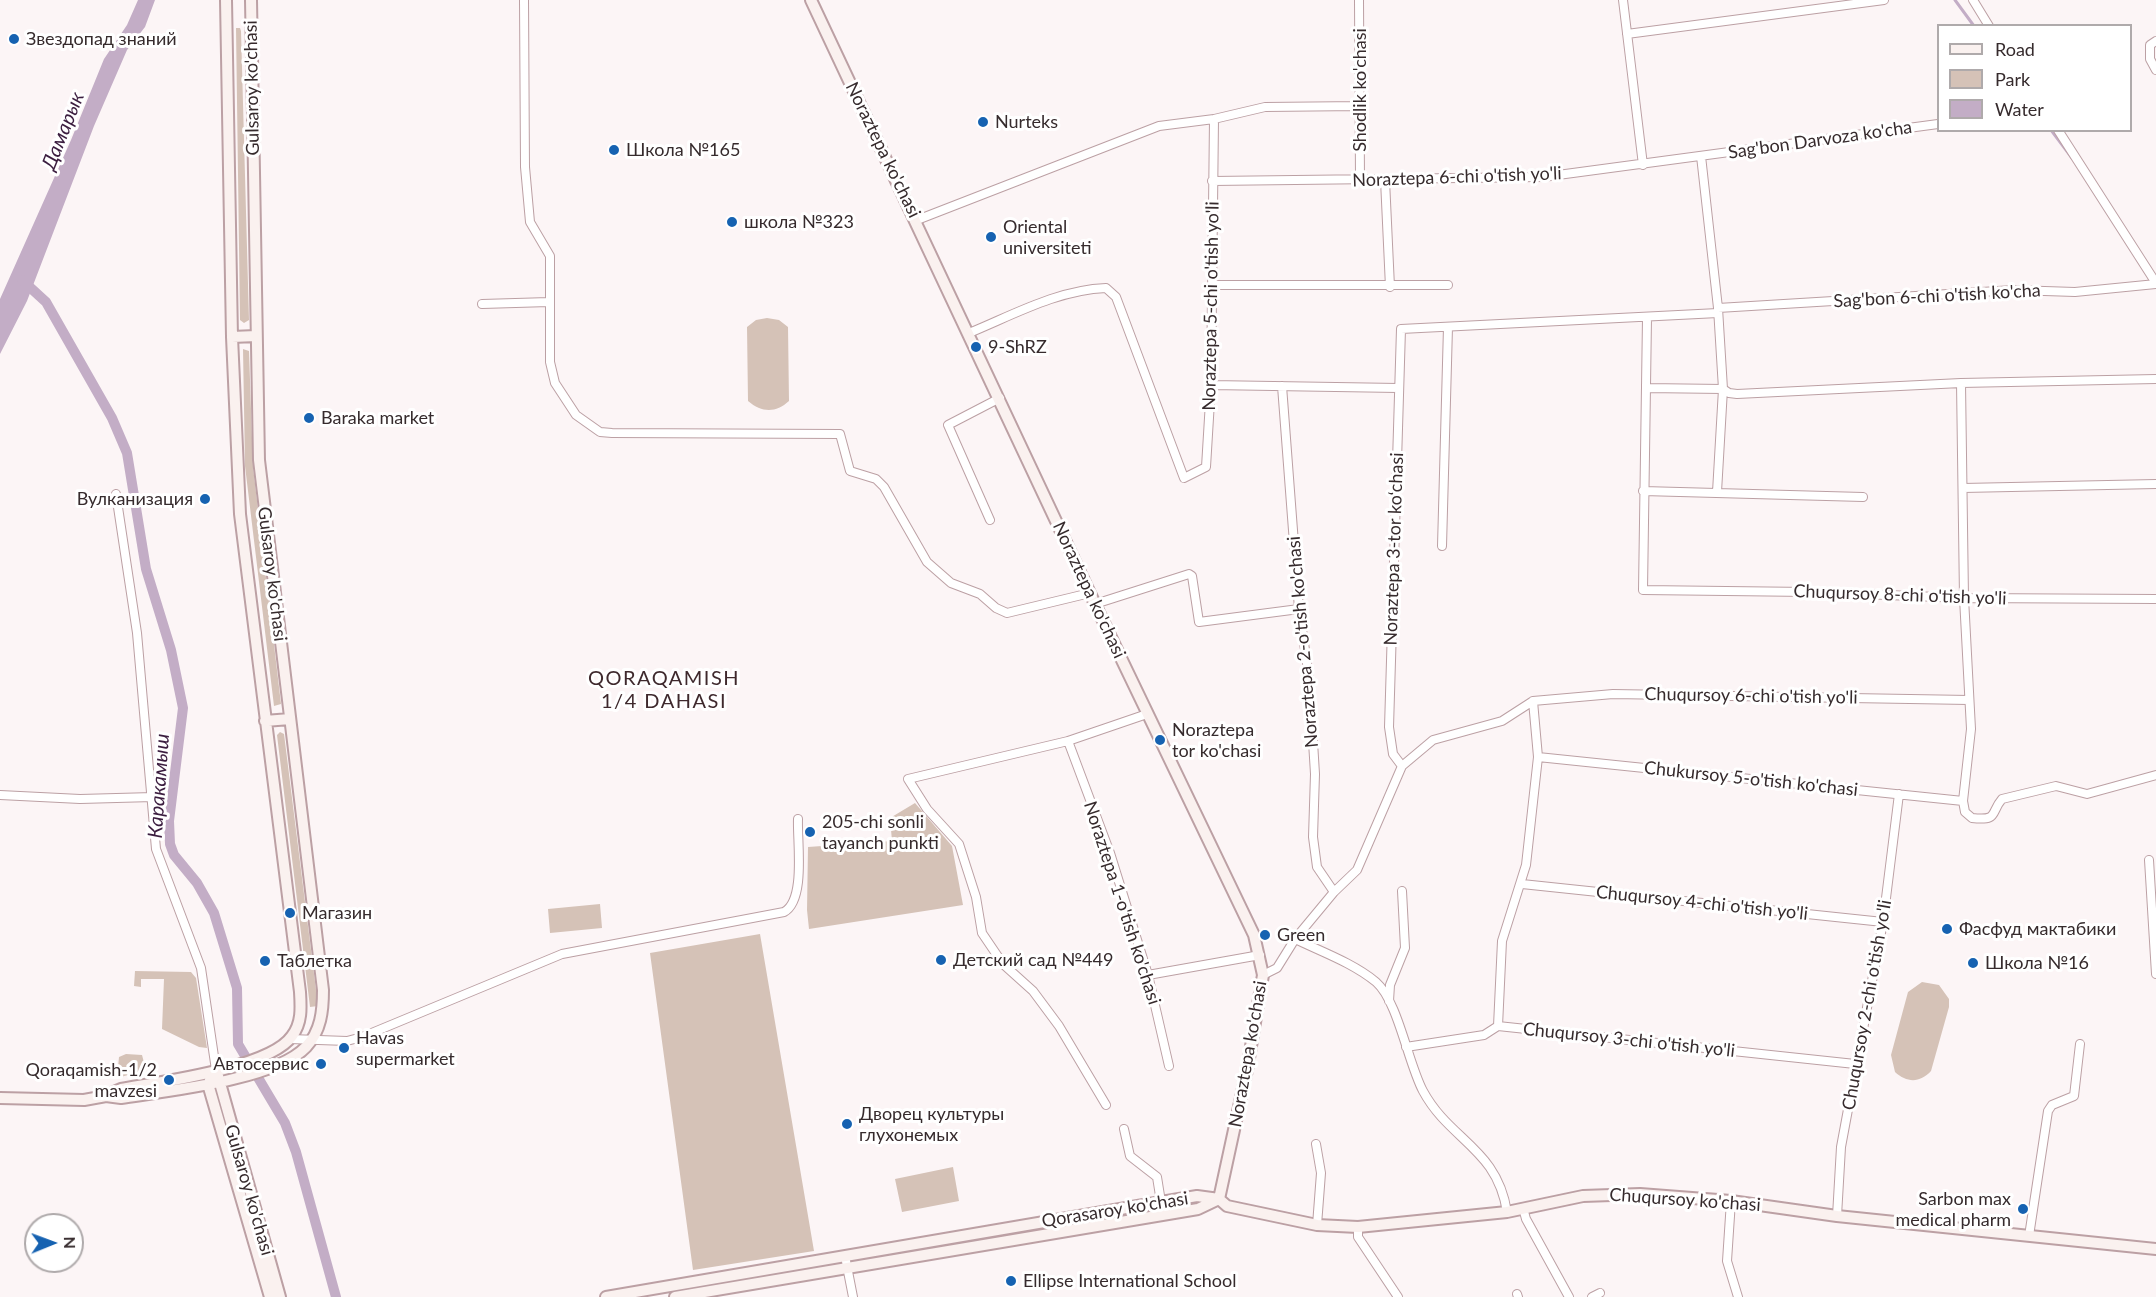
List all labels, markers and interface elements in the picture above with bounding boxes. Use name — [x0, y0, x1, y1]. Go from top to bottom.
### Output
street label: Gulsaroy ko'chasi — [240, 20, 264, 156]
legend — [1937, 24, 2132, 132]
place label: Звездопад знаний — [26, 28, 177, 50]
street label: Shodlik ko'chasi — [1349, 28, 1371, 152]
marker: Звездопад знаний — [7, 32, 21, 46]
text: Road — [1995, 38, 2035, 60]
text: Park — [1995, 68, 2030, 90]
street label: Noraztepa ko'chasi — [841, 79, 925, 221]
water label: Дамарык — [37, 89, 89, 173]
text: Water — [1995, 98, 2044, 120]
place label: Nurteks — [995, 111, 1058, 133]
marker: Nurteks — [976, 115, 990, 129]
street label: Sag'bon Darvoza ko'cha — [1727, 116, 1913, 164]
place label: Школа №165 — [626, 139, 740, 161]
marker: Школа №165 — [607, 143, 621, 157]
street label: Noraztepa 6-chi o'tish yo'li — [1352, 163, 1562, 191]
street label: Noraztepa 5-chi o'tish yo'li — [1198, 201, 1224, 411]
place label: школа №323 — [744, 211, 854, 233]
marker: школа №323 — [725, 215, 739, 229]
place label: Oriental universiteti — [1003, 216, 1091, 258]
marker: Oriental universiteti — [984, 230, 998, 244]
street label: Sag'bon 6-chi o'tish ko'cha — [1833, 280, 2041, 312]
place label: 9-ShRZ — [988, 336, 1047, 358]
marker: 9-ShRZ — [969, 340, 983, 354]
place label: Baraka market — [321, 407, 434, 429]
marker: Baraka market — [302, 411, 316, 425]
street label: Noraztepa 3-tor ko‘chasi — [1380, 452, 1408, 646]
place label: Вулканизация — [77, 488, 193, 510]
marker: Вулканизация — [198, 492, 212, 506]
street label: Gulsaroy ko'chasi — [253, 505, 291, 643]
street label: Noraztepa ko'chasi — [1048, 518, 1130, 662]
street label: Noraztepa 2-o'tish ko'chasi — [1283, 535, 1323, 749]
street label: Chuqursoy 8-chi o'tish yo'li — [1793, 580, 2007, 610]
district label: QORAQAMISH 1/4 DAHASI — [588, 667, 740, 714]
street label: Chuqursoy 6-chi o'tish yo'li — [1644, 683, 1858, 709]
place label: Noraztepa tor ko'chasi — [1172, 719, 1261, 762]
water label: Каракамыш — [143, 733, 175, 839]
marker: Noraztepa tor ko'chasi — [1153, 733, 1167, 747]
street label: Chukursoy 5-o'tish ko'chasi — [1643, 757, 1859, 801]
street label: Noraztepa 1-o'tish ko'chasi — [1079, 799, 1165, 1007]
place label: 205-chi sonli tayanch punkti — [822, 811, 939, 854]
marker: 205-chi sonli tayanch punkti — [803, 825, 817, 839]
street label: Chuqursoy 4-chi o'tish yo'li — [1595, 881, 1809, 925]
street label: Chuqursoy 2-chi o'tish yo'li — [1838, 898, 1896, 1112]
place label: Магазин — [302, 902, 372, 924]
marker: Магазин — [283, 906, 297, 920]
place label: Фасфуд мактабики — [1959, 918, 2116, 940]
marker: Фасфуд мактабики — [1940, 922, 1954, 936]
place label: Green — [1277, 924, 1325, 946]
marker: Green — [1258, 928, 1272, 942]
place label: Детский сад №449 — [953, 949, 1113, 971]
place label: Таблетка — [277, 950, 352, 972]
place label: Школа №16 — [1985, 952, 2089, 974]
marker: Детский сад №449 — [934, 953, 948, 967]
marker: Таблетка — [258, 954, 272, 968]
marker: Школа №16 — [1966, 956, 1980, 970]
street label: Noraztepa ko'chasi — [1224, 979, 1272, 1129]
street label: Chuqursoy 3-chi o'tish yo'li — [1522, 1018, 1736, 1062]
place label: Havas supermarket — [356, 1027, 455, 1070]
marker: Havas supermarket — [337, 1041, 351, 1055]
place label: Автосервис — [213, 1053, 309, 1075]
marker: Автосервис — [314, 1057, 328, 1071]
place label: Qoraqamish-1/2 mavzesi — [25, 1059, 157, 1102]
marker: Qoraqamish-1/2 mavzesi — [162, 1073, 176, 1087]
place label: Дворец культуры глухонемых — [859, 1103, 1004, 1146]
marker: Дворец культуры глухонемых — [840, 1117, 854, 1131]
street label: Gulsaroy ko'chasi — [220, 1122, 278, 1258]
street label: Chuqursoy ko'chasi — [1609, 1184, 1761, 1216]
street label: Qorasaroy ko'chasi — [1040, 1188, 1190, 1232]
place label: Sarbon max medical pharm — [1895, 1188, 2011, 1230]
marker: Sarbon max medical pharm — [2016, 1202, 2030, 1216]
north arrow — [24, 1213, 84, 1273]
text: N — [61, 1236, 80, 1249]
place label: Ellipse International School — [1023, 1270, 1236, 1292]
marker: Ellipse International School — [1004, 1274, 1018, 1288]

